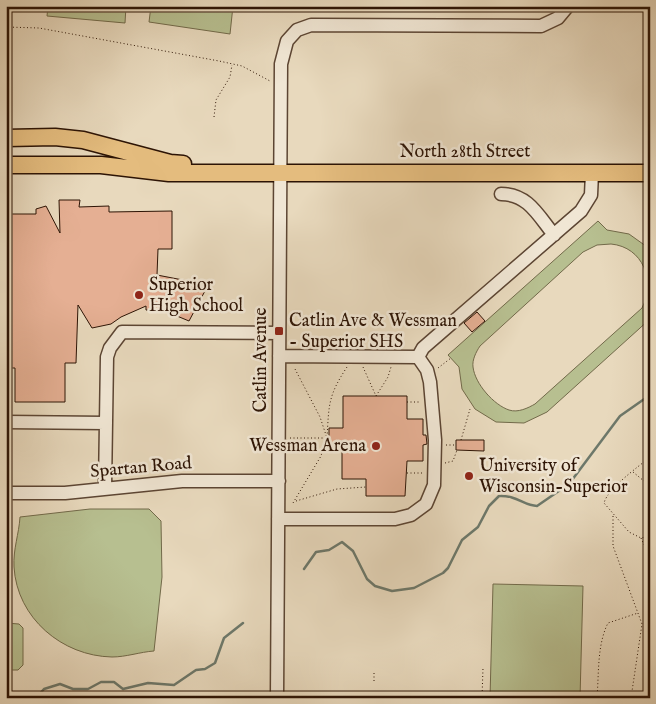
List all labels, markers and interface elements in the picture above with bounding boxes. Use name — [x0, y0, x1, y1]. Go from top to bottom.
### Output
street label: North 28th Street — [400, 141, 530, 164]
place label: Superior High School — [149, 274, 243, 318]
marker: Superior High School — [133, 289, 145, 301]
street label: Catlin Avenue — [250, 307, 273, 413]
place label: Catlin Ave & Wessman - Superior SHS — [289, 310, 457, 354]
marker: Catlin Ave & Wessman - Superior SHS — [273, 325, 285, 337]
place label: Wessman Arena — [249, 435, 366, 458]
marker: Wessman Arena — [370, 440, 382, 452]
street label: Spartan Road — [89, 452, 193, 484]
place label: University of Wisconsin-Superior — [479, 455, 628, 499]
marker: University of Wisconsin-Superior — [463, 470, 475, 482]

